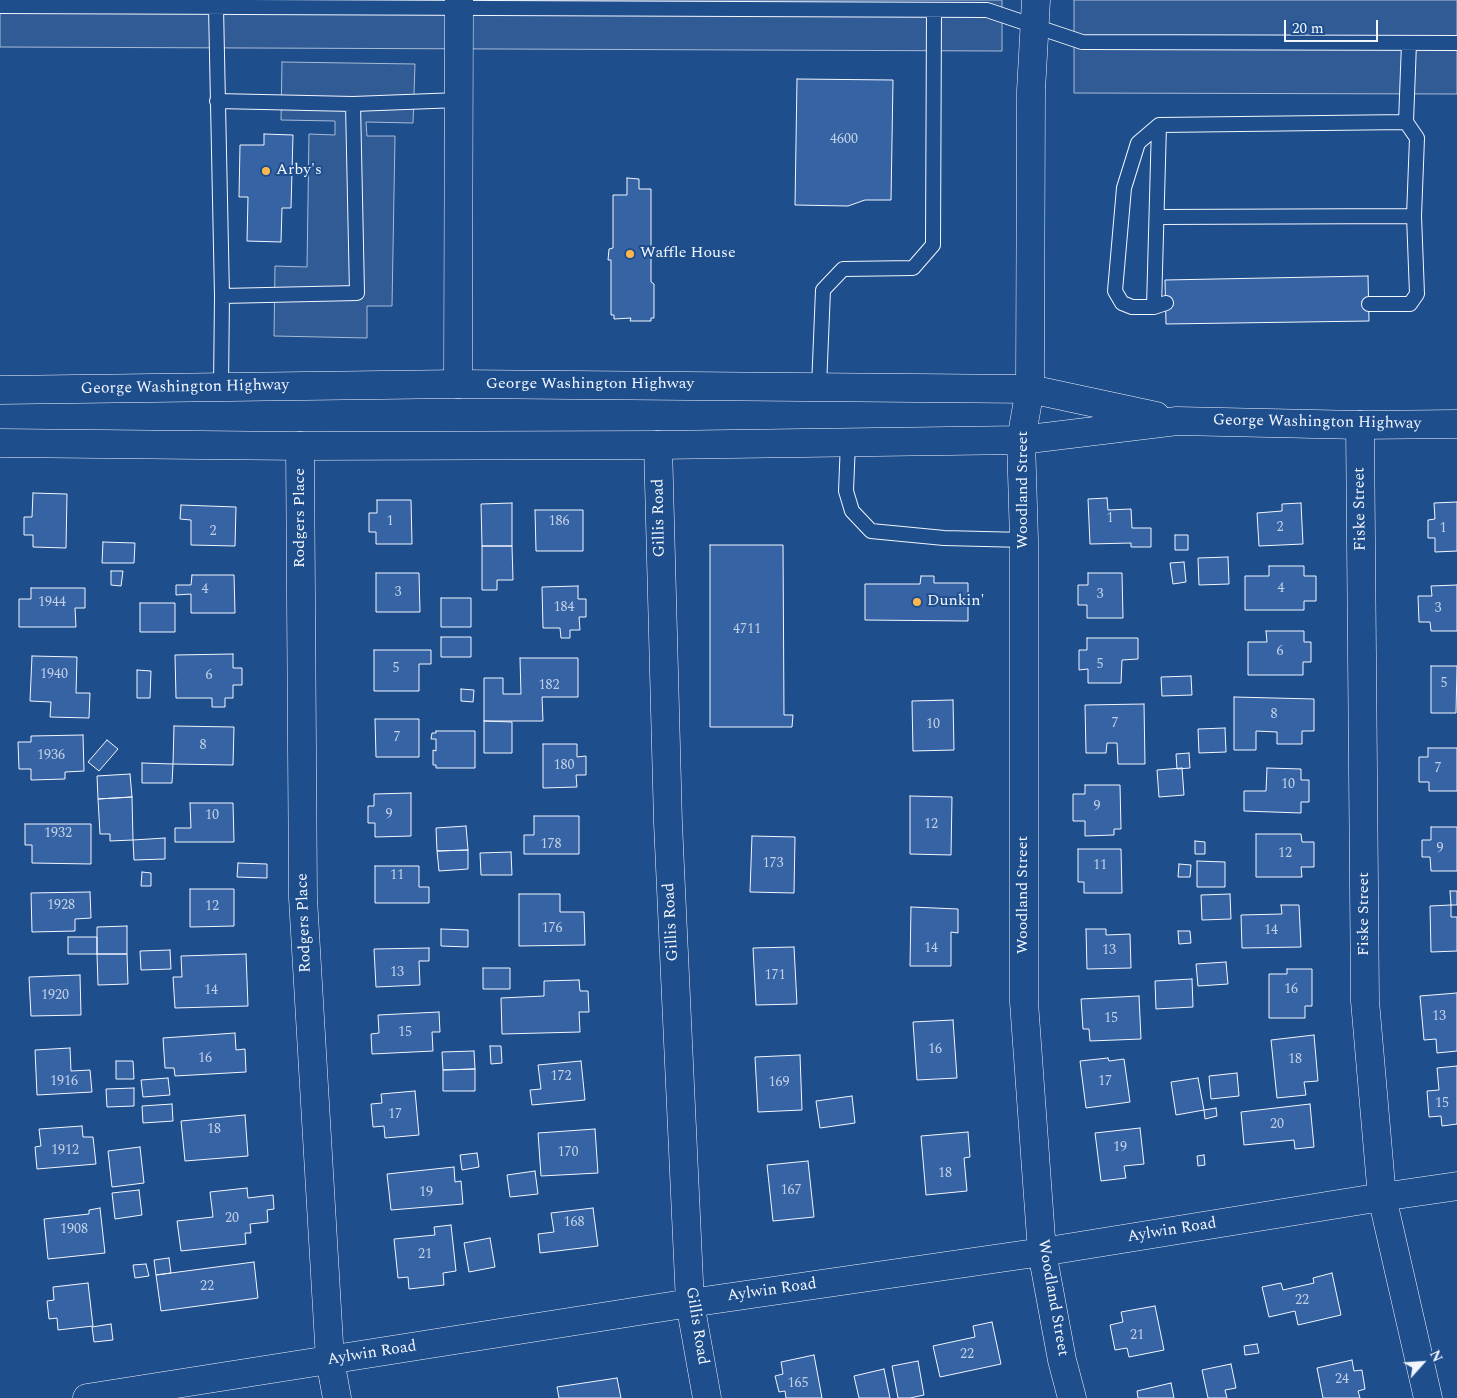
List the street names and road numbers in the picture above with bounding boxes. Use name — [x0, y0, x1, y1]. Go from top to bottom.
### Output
street label: George Washington Highway — [486, 375, 694, 395]
street label: George Washington Highway — [81, 377, 289, 399]
street label: George Washington Highway — [1213, 412, 1421, 434]
street label: Woodland Street — [1014, 431, 1034, 549]
street label: Fiske Street — [1351, 467, 1371, 551]
street label: Rodgers Place — [291, 468, 311, 568]
street label: Gillis Road — [650, 478, 670, 558]
street label: Woodland Street — [1014, 836, 1034, 954]
street label: Fiske Street — [1355, 872, 1375, 956]
street label: Rodgers Place — [294, 873, 316, 973]
street label: Gillis Road — [660, 882, 684, 962]
street label: Aylwin Road — [1126, 1214, 1218, 1248]
street label: Woodland Street — [1032, 1238, 1072, 1358]
street label: Aylwin Road — [726, 1275, 818, 1307]
street label: Gillis Road — [680, 1286, 712, 1366]
street label: Aylwin Road — [326, 1337, 418, 1371]

